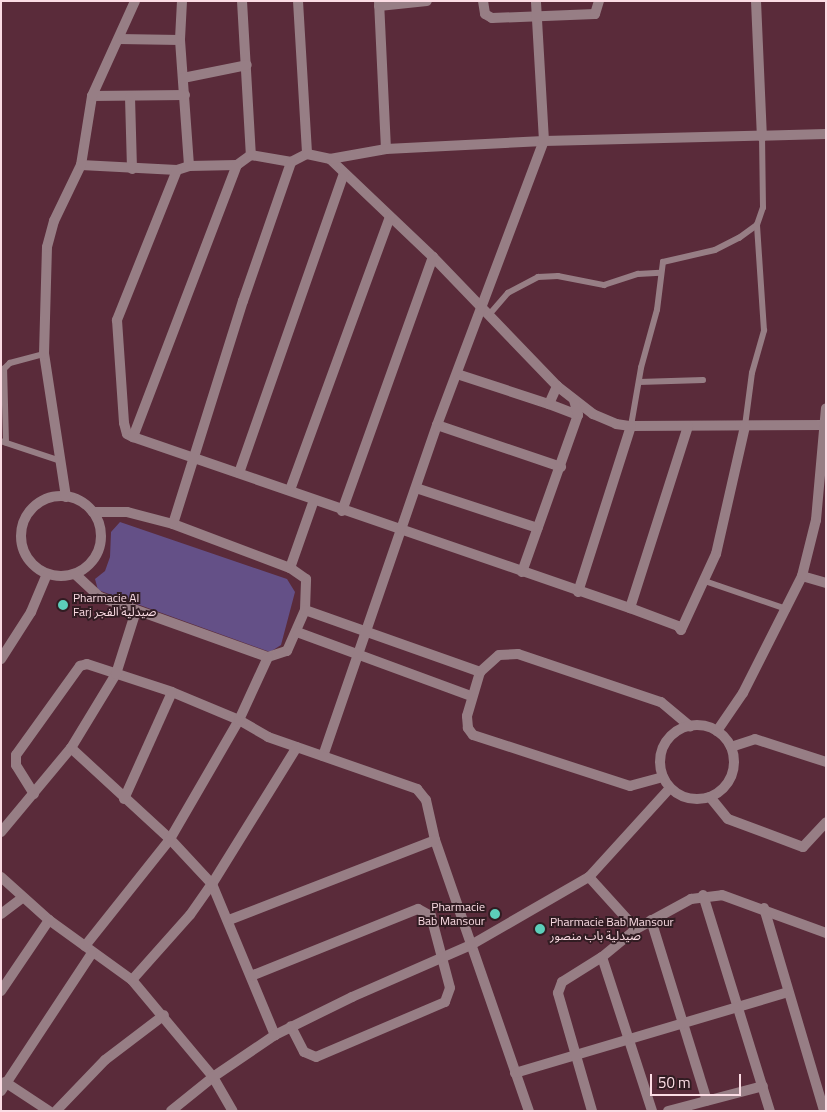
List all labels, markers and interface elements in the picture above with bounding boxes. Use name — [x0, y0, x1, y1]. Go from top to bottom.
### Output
place label: Pharmacie Al Farj صيدلية الفجر — [73, 591, 156, 619]
marker: Pharmacie Al Farj صيدلية الفجر — [57, 599, 69, 611]
place label: Pharmacie Bab Mansour — [418, 900, 485, 928]
marker: Pharmacie Bab Mansour — [489, 908, 501, 920]
place label: Pharmacie Bab Mansour صيدلية باب منصور — [550, 915, 674, 943]
marker: Pharmacie Bab Mansour صيدلية باب منصور — [534, 923, 546, 935]
scale bar — [652, 1064, 743, 1096]
text: 50 m — [658, 1071, 691, 1094]

